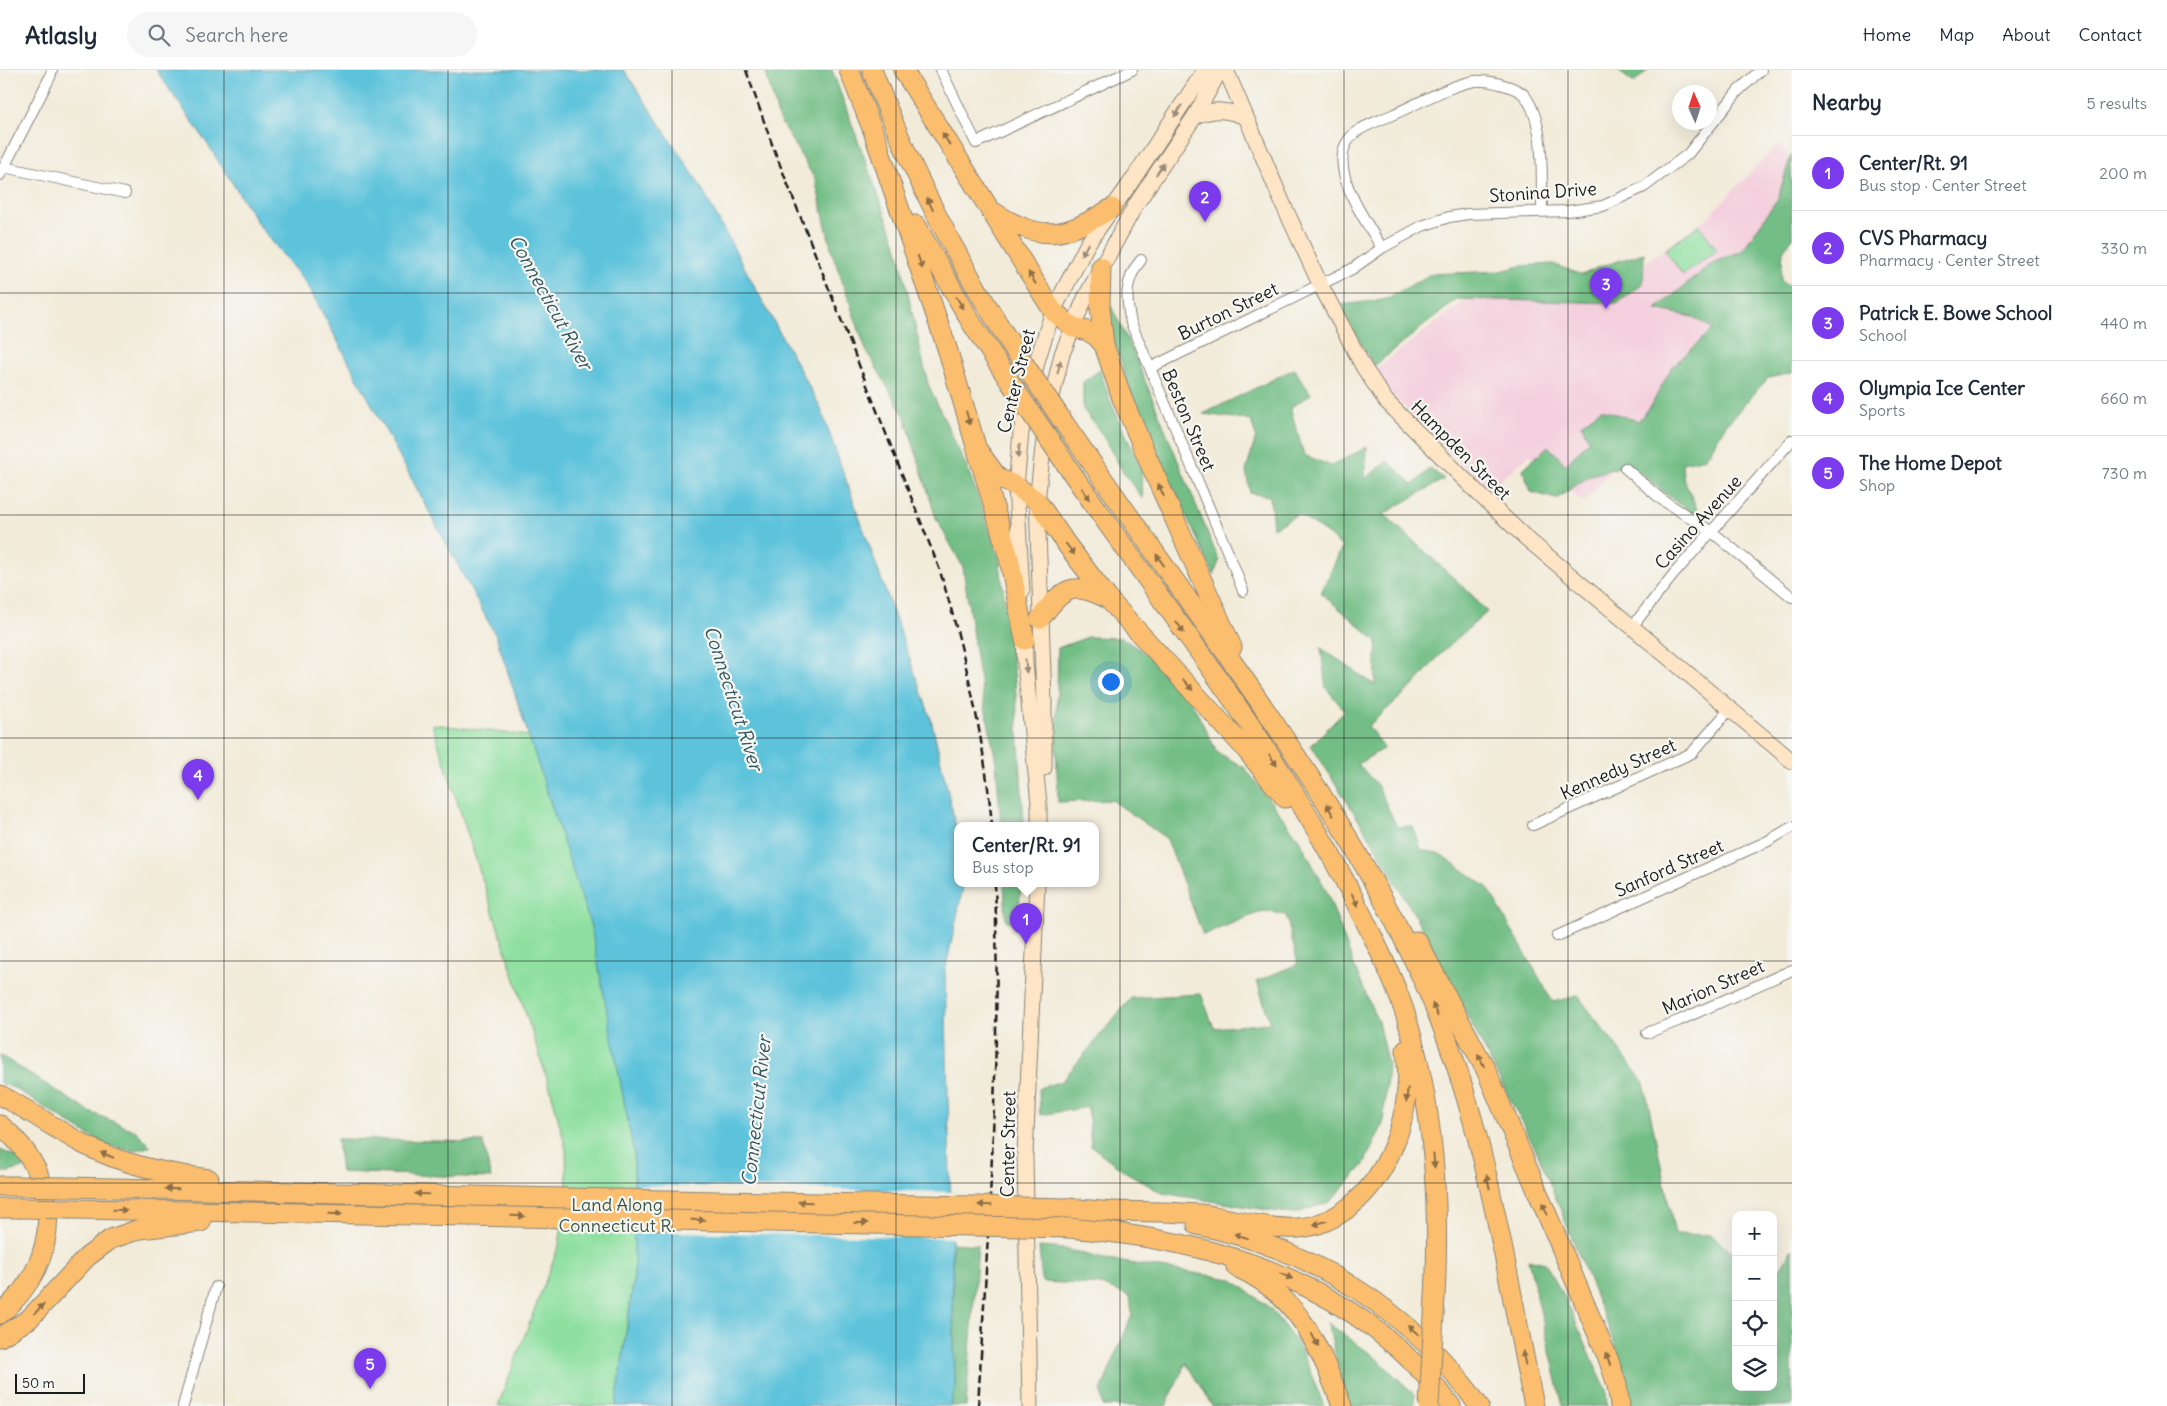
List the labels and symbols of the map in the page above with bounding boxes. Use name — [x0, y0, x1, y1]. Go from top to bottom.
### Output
north arrow — [1672, 85, 1717, 130]
one-way arrow — [1173, 104, 1182, 117]
one-way arrow — [941, 133, 950, 146]
one-way arrow — [1155, 162, 1165, 176]
street label: Stonina Drive — [1488, 177, 1598, 207]
pin: 2 — [1189, 181, 1221, 222]
one-way arrow — [926, 197, 934, 211]
water label: Connecticut River — [504, 230, 599, 376]
one-way arrow — [1081, 242, 1090, 255]
one-way arrow — [916, 255, 924, 270]
pin: 3 — [1590, 268, 1622, 309]
one-way arrow — [1027, 271, 1036, 284]
street label: Burton Street — [1174, 277, 1282, 345]
one-way arrow — [955, 297, 964, 310]
street label: Center Street — [992, 327, 1040, 435]
one-way arrow — [1055, 359, 1063, 375]
street label: Beston Street — [1157, 366, 1221, 474]
street label: Hampden Street — [1406, 395, 1516, 505]
one-way arrow — [964, 410, 972, 425]
one-way arrow — [1015, 444, 1023, 460]
street label: Casino Avenue — [1650, 470, 1746, 574]
one-way arrow — [1157, 483, 1165, 497]
one-way arrow — [1081, 487, 1091, 501]
one-way arrow — [1065, 542, 1075, 556]
one-way arrow — [1155, 553, 1165, 567]
one-way arrow — [1175, 620, 1185, 634]
water label: Connecticut River — [699, 623, 769, 776]
one-way arrow — [1022, 658, 1030, 674]
your location — [1098, 669, 1124, 695]
one-way arrow — [1182, 678, 1194, 690]
street label: Kennedy Street — [1557, 733, 1679, 805]
one-way arrow — [1268, 753, 1278, 767]
pin: 4 — [182, 759, 214, 800]
one-way arrow — [1326, 804, 1335, 817]
street label: Sanford Street — [1611, 834, 1727, 902]
one-way arrow — [1351, 893, 1359, 908]
pin: 1 — [1010, 903, 1042, 944]
street label: Marion Street — [1659, 954, 1767, 1020]
one-way arrow — [1431, 1003, 1439, 1017]
water label: Connecticut River — [736, 1033, 776, 1187]
one-way arrow — [1477, 1053, 1485, 1067]
one-way arrow — [1403, 1087, 1411, 1103]
street label: Center Street — [996, 1091, 1020, 1197]
one-way arrow — [99, 1151, 114, 1159]
one-way arrow — [1431, 1153, 1439, 1169]
one-way arrow — [1484, 1174, 1492, 1189]
one-way arrow — [163, 1185, 179, 1193]
one-way arrow — [413, 1190, 429, 1198]
park label: Land Along Connecticut R. — [559, 1193, 675, 1237]
one-way arrow — [797, 1198, 813, 1206]
one-way arrow — [976, 1201, 992, 1209]
one-way arrow — [1541, 1201, 1549, 1216]
one-way arrow — [112, 1206, 128, 1214]
one-way arrow — [327, 1210, 343, 1218]
one-way arrow — [510, 1213, 526, 1221]
one-way arrow — [690, 1216, 706, 1224]
one-way arrow — [853, 1219, 869, 1227]
one-way arrow — [1313, 1220, 1328, 1227]
one-way arrow — [1233, 1232, 1248, 1240]
one-way arrow — [1279, 1273, 1293, 1281]
one-way arrow — [33, 1303, 45, 1315]
one-way arrow — [1407, 1324, 1419, 1336]
one-way arrow — [1311, 1333, 1319, 1348]
pin: 5 — [354, 1348, 386, 1389]
one-way arrow — [1520, 1351, 1528, 1366]
one-way arrow — [1604, 1351, 1612, 1366]
scale bar — [15, 1371, 85, 1394]

